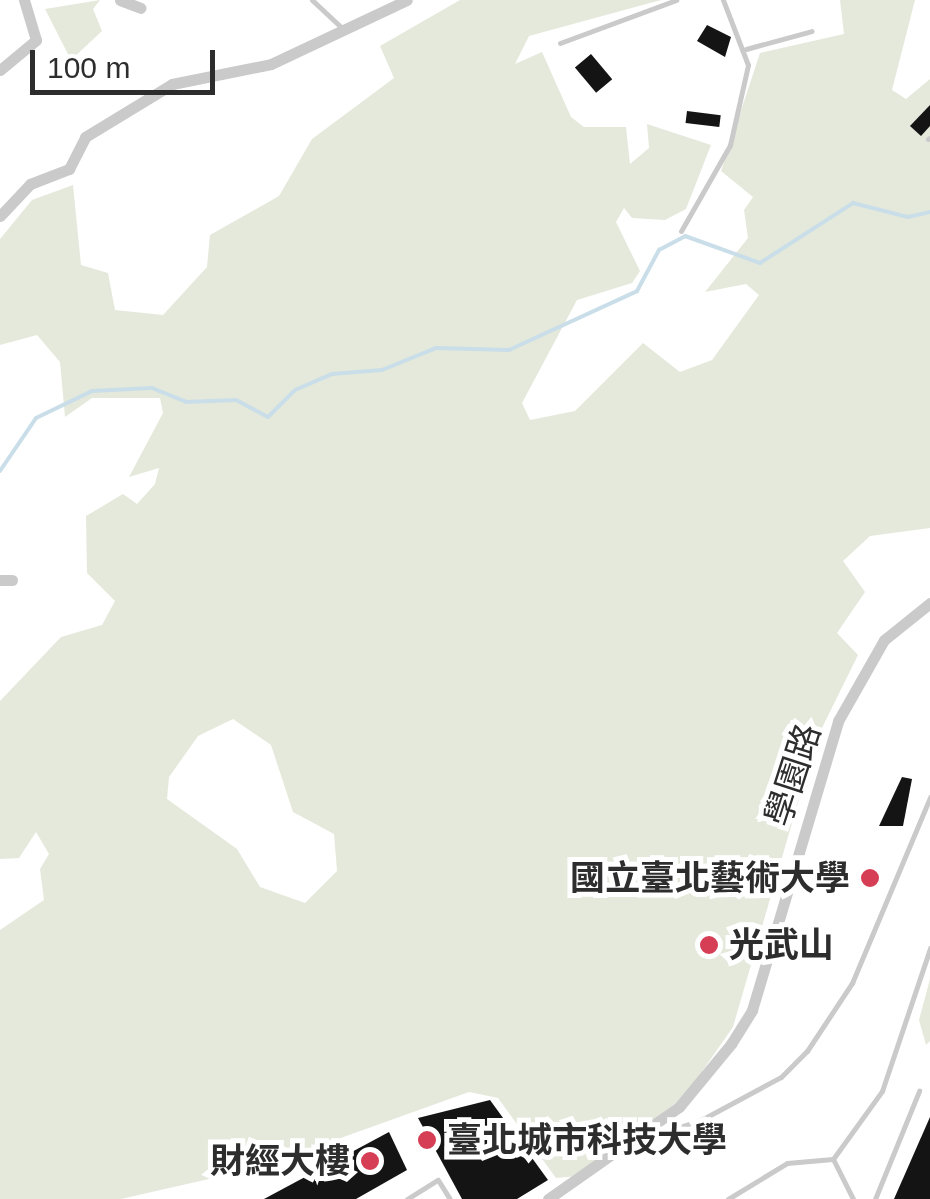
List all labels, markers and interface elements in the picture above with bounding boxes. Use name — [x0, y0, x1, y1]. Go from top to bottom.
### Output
scale bar — [35, 30, 220, 92]
text: 100 m — [47, 51, 130, 84]
street label: 學園路 — [757, 719, 829, 831]
place label: 國立臺北藝術大學 — [570, 857, 850, 899]
marker: 國立臺北藝術大學 — [859, 867, 881, 889]
place label: 光武山 — [729, 924, 834, 966]
marker: 光武山 — [698, 934, 720, 956]
place label: 臺北城市科技大學 — [447, 1119, 727, 1161]
marker: 臺北城市科技大學 — [416, 1129, 438, 1151]
place label: 財經大樓 — [210, 1140, 350, 1182]
marker: 財經大樓 — [359, 1150, 381, 1172]

